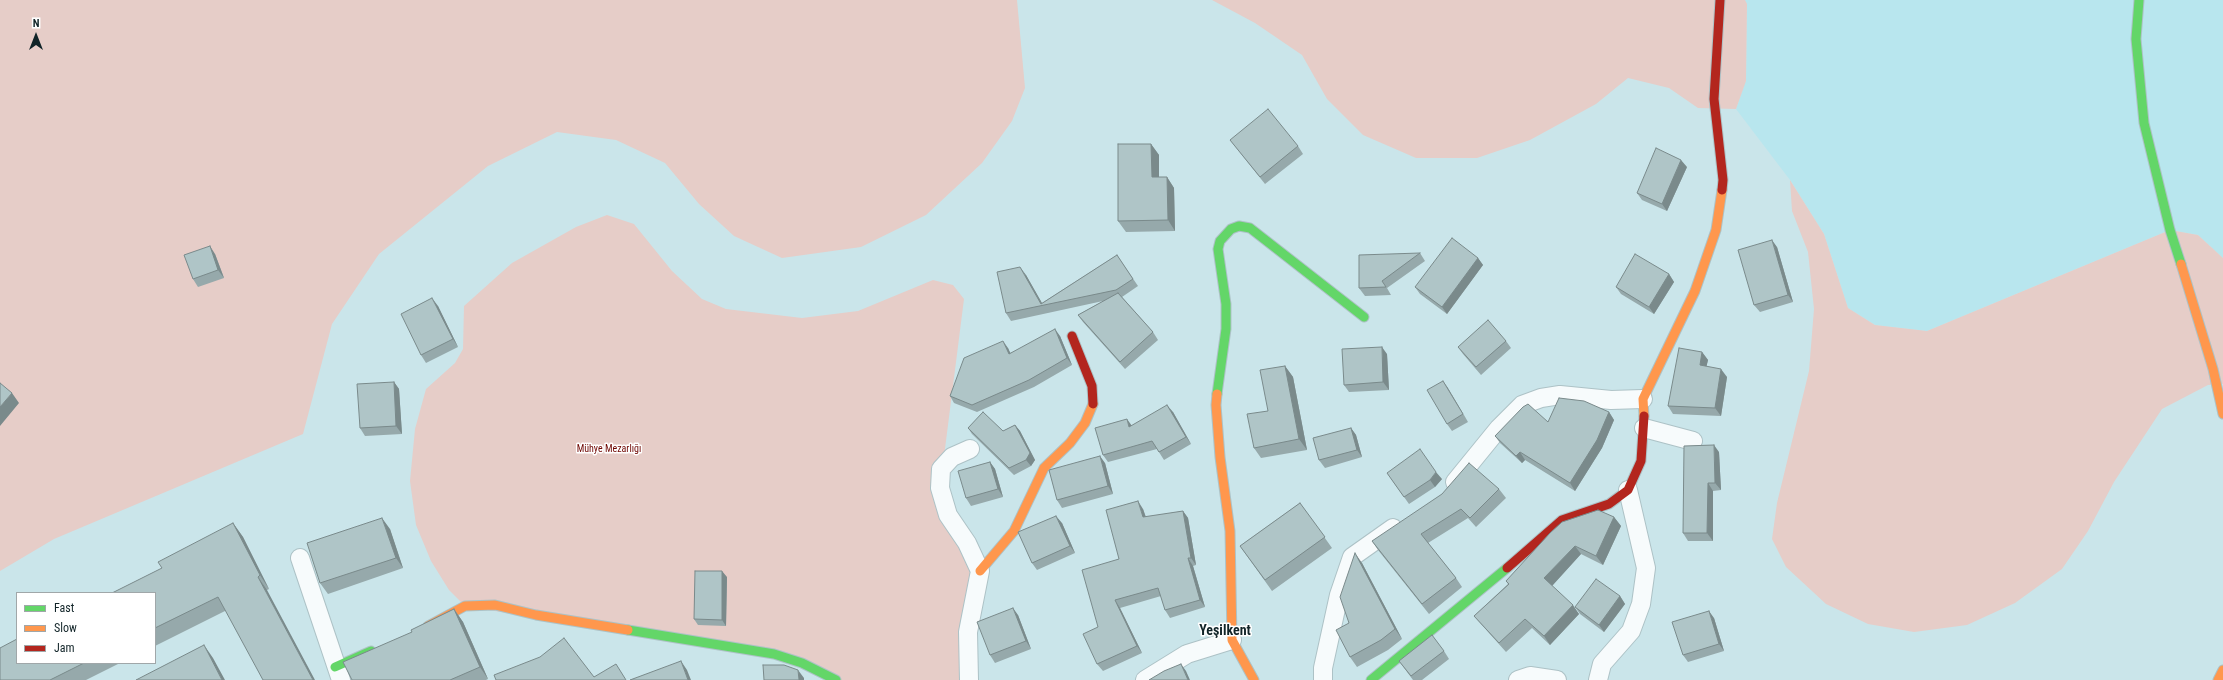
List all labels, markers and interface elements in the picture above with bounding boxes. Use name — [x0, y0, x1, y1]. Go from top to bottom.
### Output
north arrow — [16, 16, 56, 56]
text: N — [33, 17, 39, 30]
park label: Mühye Mezarlığı — [577, 443, 641, 455]
legend — [16, 592, 156, 664]
text: Fast — [54, 601, 74, 615]
text: Slow — [54, 621, 77, 635]
district label: Yeşilkent — [1199, 623, 1251, 639]
text: Jam — [54, 641, 75, 655]

